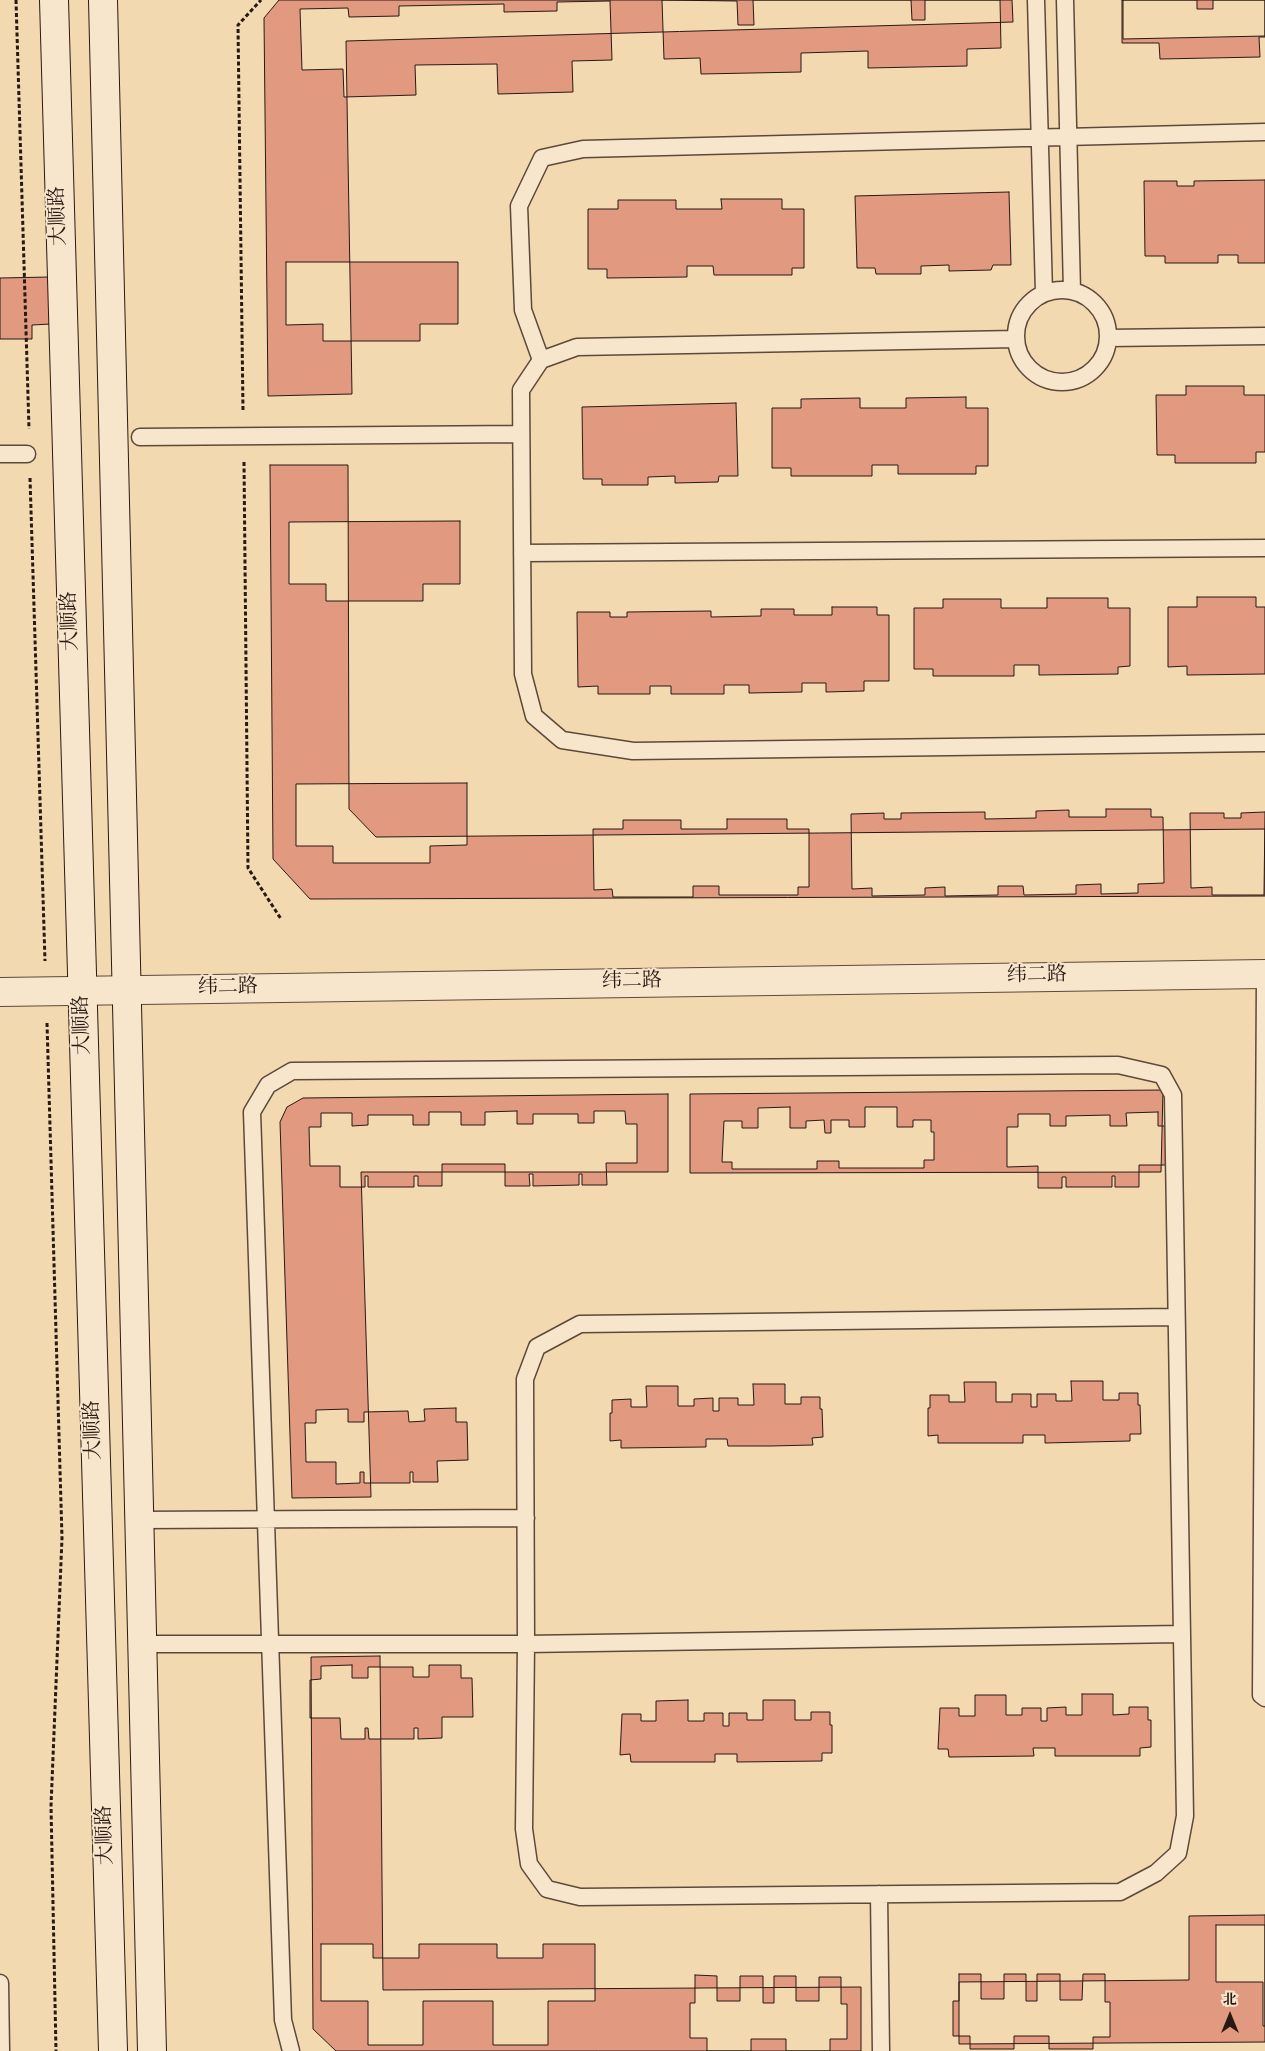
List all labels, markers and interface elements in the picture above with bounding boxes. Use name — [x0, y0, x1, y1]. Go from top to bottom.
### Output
street label: 大顺路 — [47, 186, 73, 246]
street label: 大顺路 — [59, 591, 85, 651]
street label: 纬二路 — [1007, 964, 1067, 990]
street label: 纬二路 — [602, 970, 662, 996]
street label: 纬二路 — [198, 976, 258, 1002]
street label: 大顺路 — [71, 995, 97, 1055]
street label: 大顺路 — [82, 1400, 108, 1460]
street label: 大顺路 — [94, 1805, 120, 1865]
north arrow — [1205, 1991, 1255, 2041]
text: 北 — [1223, 1991, 1237, 2011]

